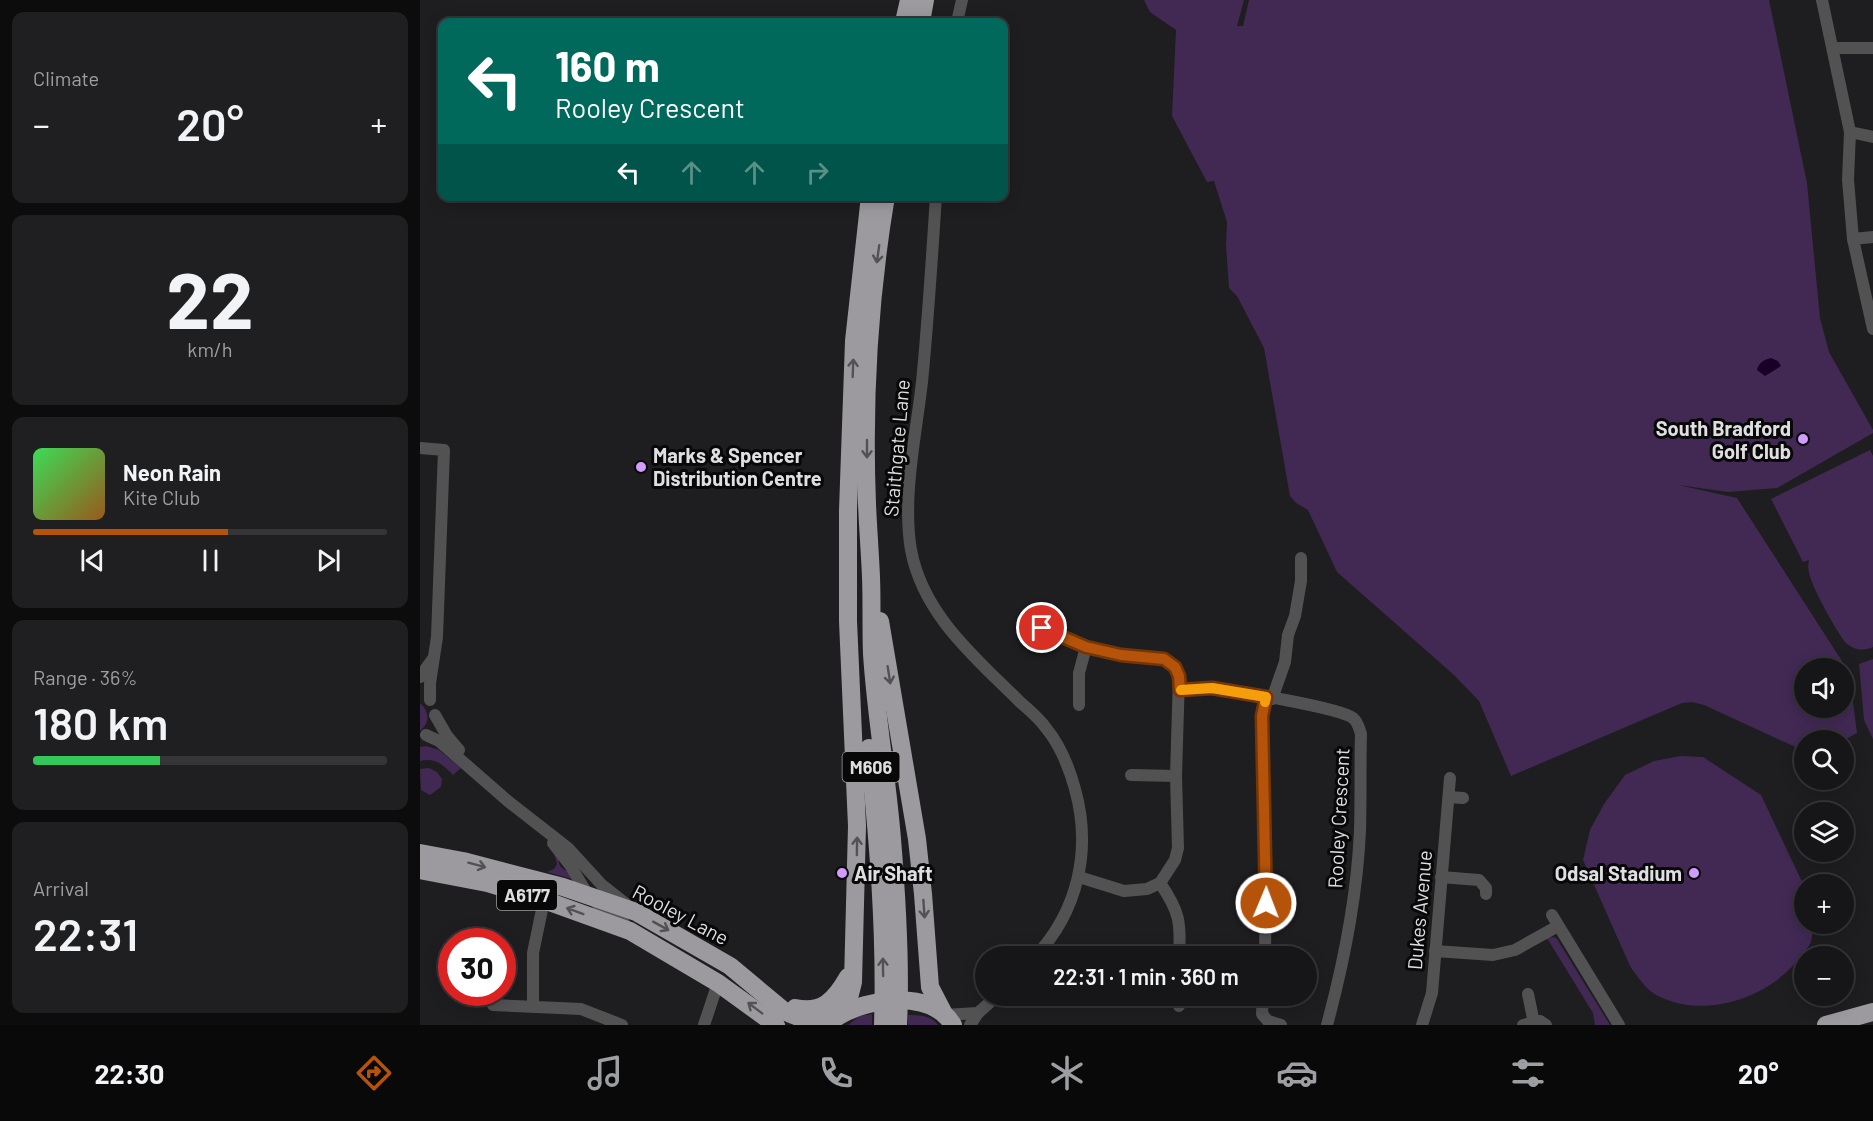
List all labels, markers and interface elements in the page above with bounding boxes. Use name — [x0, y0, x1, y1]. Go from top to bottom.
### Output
text: 160 m — [555, 40, 660, 90]
icon: left — [456, 42, 534, 120]
text: Climate — [33, 66, 99, 90]
text: Rooley Crescent — [555, 91, 745, 123]
text: 20° — [176, 96, 244, 150]
text: − — [33, 104, 50, 144]
text: + — [371, 104, 387, 144]
icon: left — [612, 156, 645, 189]
icon: ahead — [675, 156, 708, 189]
icon: ahead — [738, 156, 771, 189]
icon: right — [801, 156, 834, 189]
one-way arrow — [873, 244, 884, 264]
text: 22 — [166, 251, 254, 345]
text: km/h — [187, 337, 233, 361]
one-way arrow — [847, 358, 858, 378]
street label: Staithgate Lane — [878, 378, 914, 518]
place label: South Bradford Golf Club — [1656, 416, 1791, 463]
marker: South Bradford Golf Club — [1796, 432, 1810, 446]
one-way arrow — [861, 438, 873, 458]
place label: Marks & Spencer Distribution Centre — [653, 443, 822, 490]
text: Neon Rain — [123, 459, 221, 485]
marker: Marks & Spencer Distribution Centre — [634, 460, 648, 474]
text: Kite Club — [123, 485, 200, 509]
icon: previous — [76, 544, 109, 577]
icon: pause — [194, 544, 227, 577]
icon: next — [312, 544, 345, 577]
pin — [1016, 602, 1067, 653]
icon: arrive — [1025, 611, 1058, 644]
map controls — [1794, 658, 1854, 1006]
button: sound — [1794, 658, 1854, 718]
text: Range · 36% — [33, 665, 137, 689]
one-way arrow — [884, 665, 895, 684]
text: 180 km — [33, 695, 168, 749]
button: search — [1794, 730, 1854, 790]
street label: Rooley Crescent — [1322, 747, 1354, 889]
road number: M606 — [842, 752, 900, 782]
button: layers — [1794, 802, 1854, 862]
one-way arrow — [851, 837, 863, 857]
street label: Dukes Avenue — [1402, 849, 1436, 971]
one-way arrow — [467, 859, 486, 871]
place label: Air Shaft — [854, 861, 933, 885]
place label: Odsal Stadium — [1555, 861, 1682, 885]
marker: Air Shaft — [835, 866, 849, 880]
marker: Odsal Stadium — [1687, 866, 1701, 880]
position arrow — [1234, 871, 1298, 935]
button: + — [1794, 874, 1854, 934]
text: Arrival — [33, 876, 89, 900]
street label: Rooley Lane — [629, 879, 733, 949]
road number: A6177 — [497, 880, 557, 910]
one-way arrow — [919, 899, 930, 919]
one-way arrow — [566, 905, 585, 916]
text: 22:31 — [33, 906, 138, 960]
one-way arrow — [651, 921, 669, 932]
speed limit sign: 30 — [438, 928, 516, 1006]
button: − — [1794, 946, 1854, 1006]
one-way arrow — [877, 957, 889, 977]
text: 22:31 · 1 min · 360 m — [1053, 963, 1239, 989]
one-way arrow — [747, 1002, 763, 1015]
icon: directions — [353, 1052, 395, 1094]
icon: music — [584, 1052, 626, 1094]
icon: phone — [815, 1052, 857, 1094]
icon: climate — [1046, 1052, 1088, 1094]
icon: car — [1276, 1052, 1318, 1094]
icon: filters — [1507, 1052, 1549, 1094]
text: 22:30 — [94, 1057, 164, 1089]
text: 20° — [1738, 1057, 1779, 1089]

